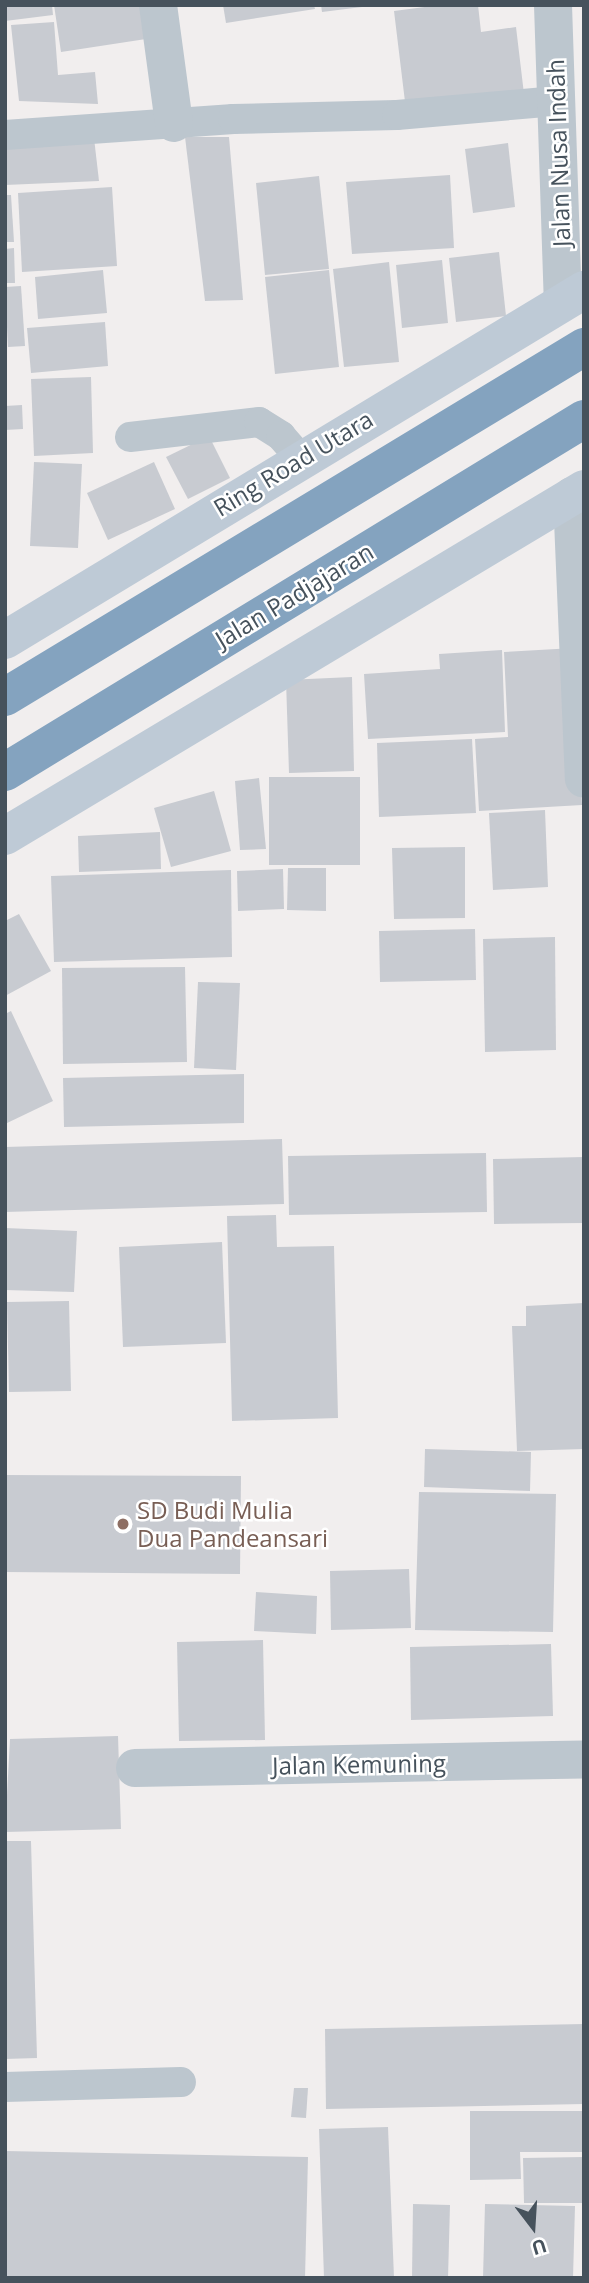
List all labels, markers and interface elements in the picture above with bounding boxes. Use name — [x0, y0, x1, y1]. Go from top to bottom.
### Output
street label: Jalan Nusa Indah — [540, 59, 576, 247]
street label: Ring Road Utara — [208, 404, 378, 522]
street label: Jalan Padjajaran — [210, 536, 378, 654]
place label: SD Budi Mulia Dua Pandeansari — [137, 1496, 328, 1552]
marker: SD Budi Mulia Dua Pandeansari — [115, 1516, 131, 1532]
street label: Jalan Kemuning — [272, 1748, 446, 1780]
north arrow — [498, 2192, 568, 2262]
text: U — [528, 2233, 550, 2262]

